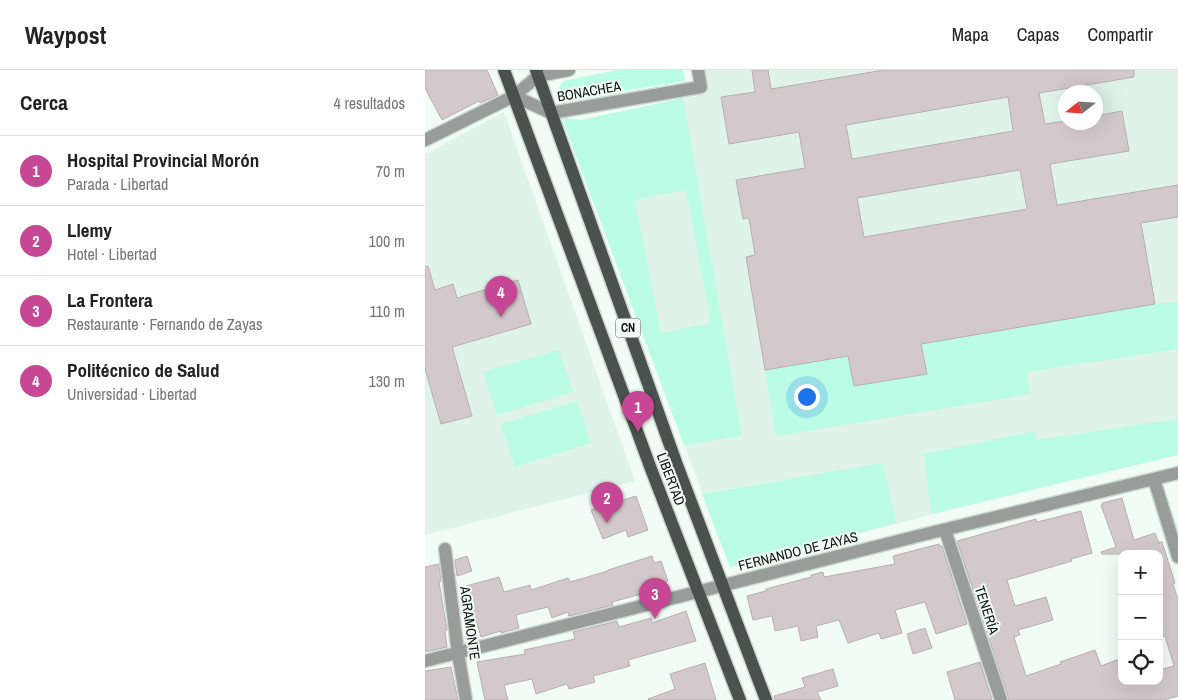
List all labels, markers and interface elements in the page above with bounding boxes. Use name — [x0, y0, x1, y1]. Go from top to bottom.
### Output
text: Waypost — [25, 19, 106, 51]
text: Mapa — [952, 22, 989, 47]
text: Capas — [1017, 22, 1059, 47]
text: Compartir — [1087, 22, 1153, 47]
street label: BONACHEA — [556, 76, 623, 105]
north arrow — [1058, 85, 1103, 130]
text: Cerca — [20, 88, 68, 117]
text: 4 resultados — [334, 92, 405, 114]
text: Hospital Provincial Morón — [67, 147, 259, 173]
text: 1 — [32, 160, 40, 182]
text: 70 m — [376, 160, 405, 182]
text: Parada · Libertad — [67, 173, 168, 195]
text: Llemy — [67, 217, 112, 243]
text: 2 — [32, 230, 40, 252]
text: 100 m — [369, 230, 405, 252]
text: Hotel · Libertad — [67, 243, 157, 265]
pin: 4 — [485, 276, 517, 317]
text: La Frontera — [67, 287, 153, 313]
text: 3 — [32, 300, 40, 322]
text: 110 m — [369, 300, 405, 322]
text: Restaurante · Fernando de Zayas — [67, 313, 263, 335]
road number: CN — [615, 318, 641, 338]
text: Politécnico de Salud — [67, 357, 219, 383]
text: 4 — [32, 370, 40, 392]
text: 130 m — [369, 370, 405, 392]
text: Universidad · Libertad — [67, 383, 197, 405]
your location — [794, 384, 820, 410]
pin: 1 — [622, 391, 654, 432]
street label: LIBERTAD — [653, 450, 689, 508]
pin: 2 — [591, 482, 623, 523]
street label: FERNANDO DE ZAYAS — [736, 527, 860, 575]
map controls — [1118, 550, 1163, 685]
button: + — [1118, 550, 1163, 595]
pin: 3 — [639, 578, 671, 619]
street label: AGRAMONTE — [456, 584, 484, 661]
street label: TENERÍA — [971, 584, 1003, 637]
button: − — [1118, 595, 1163, 640]
button: locate — [1118, 640, 1163, 685]

